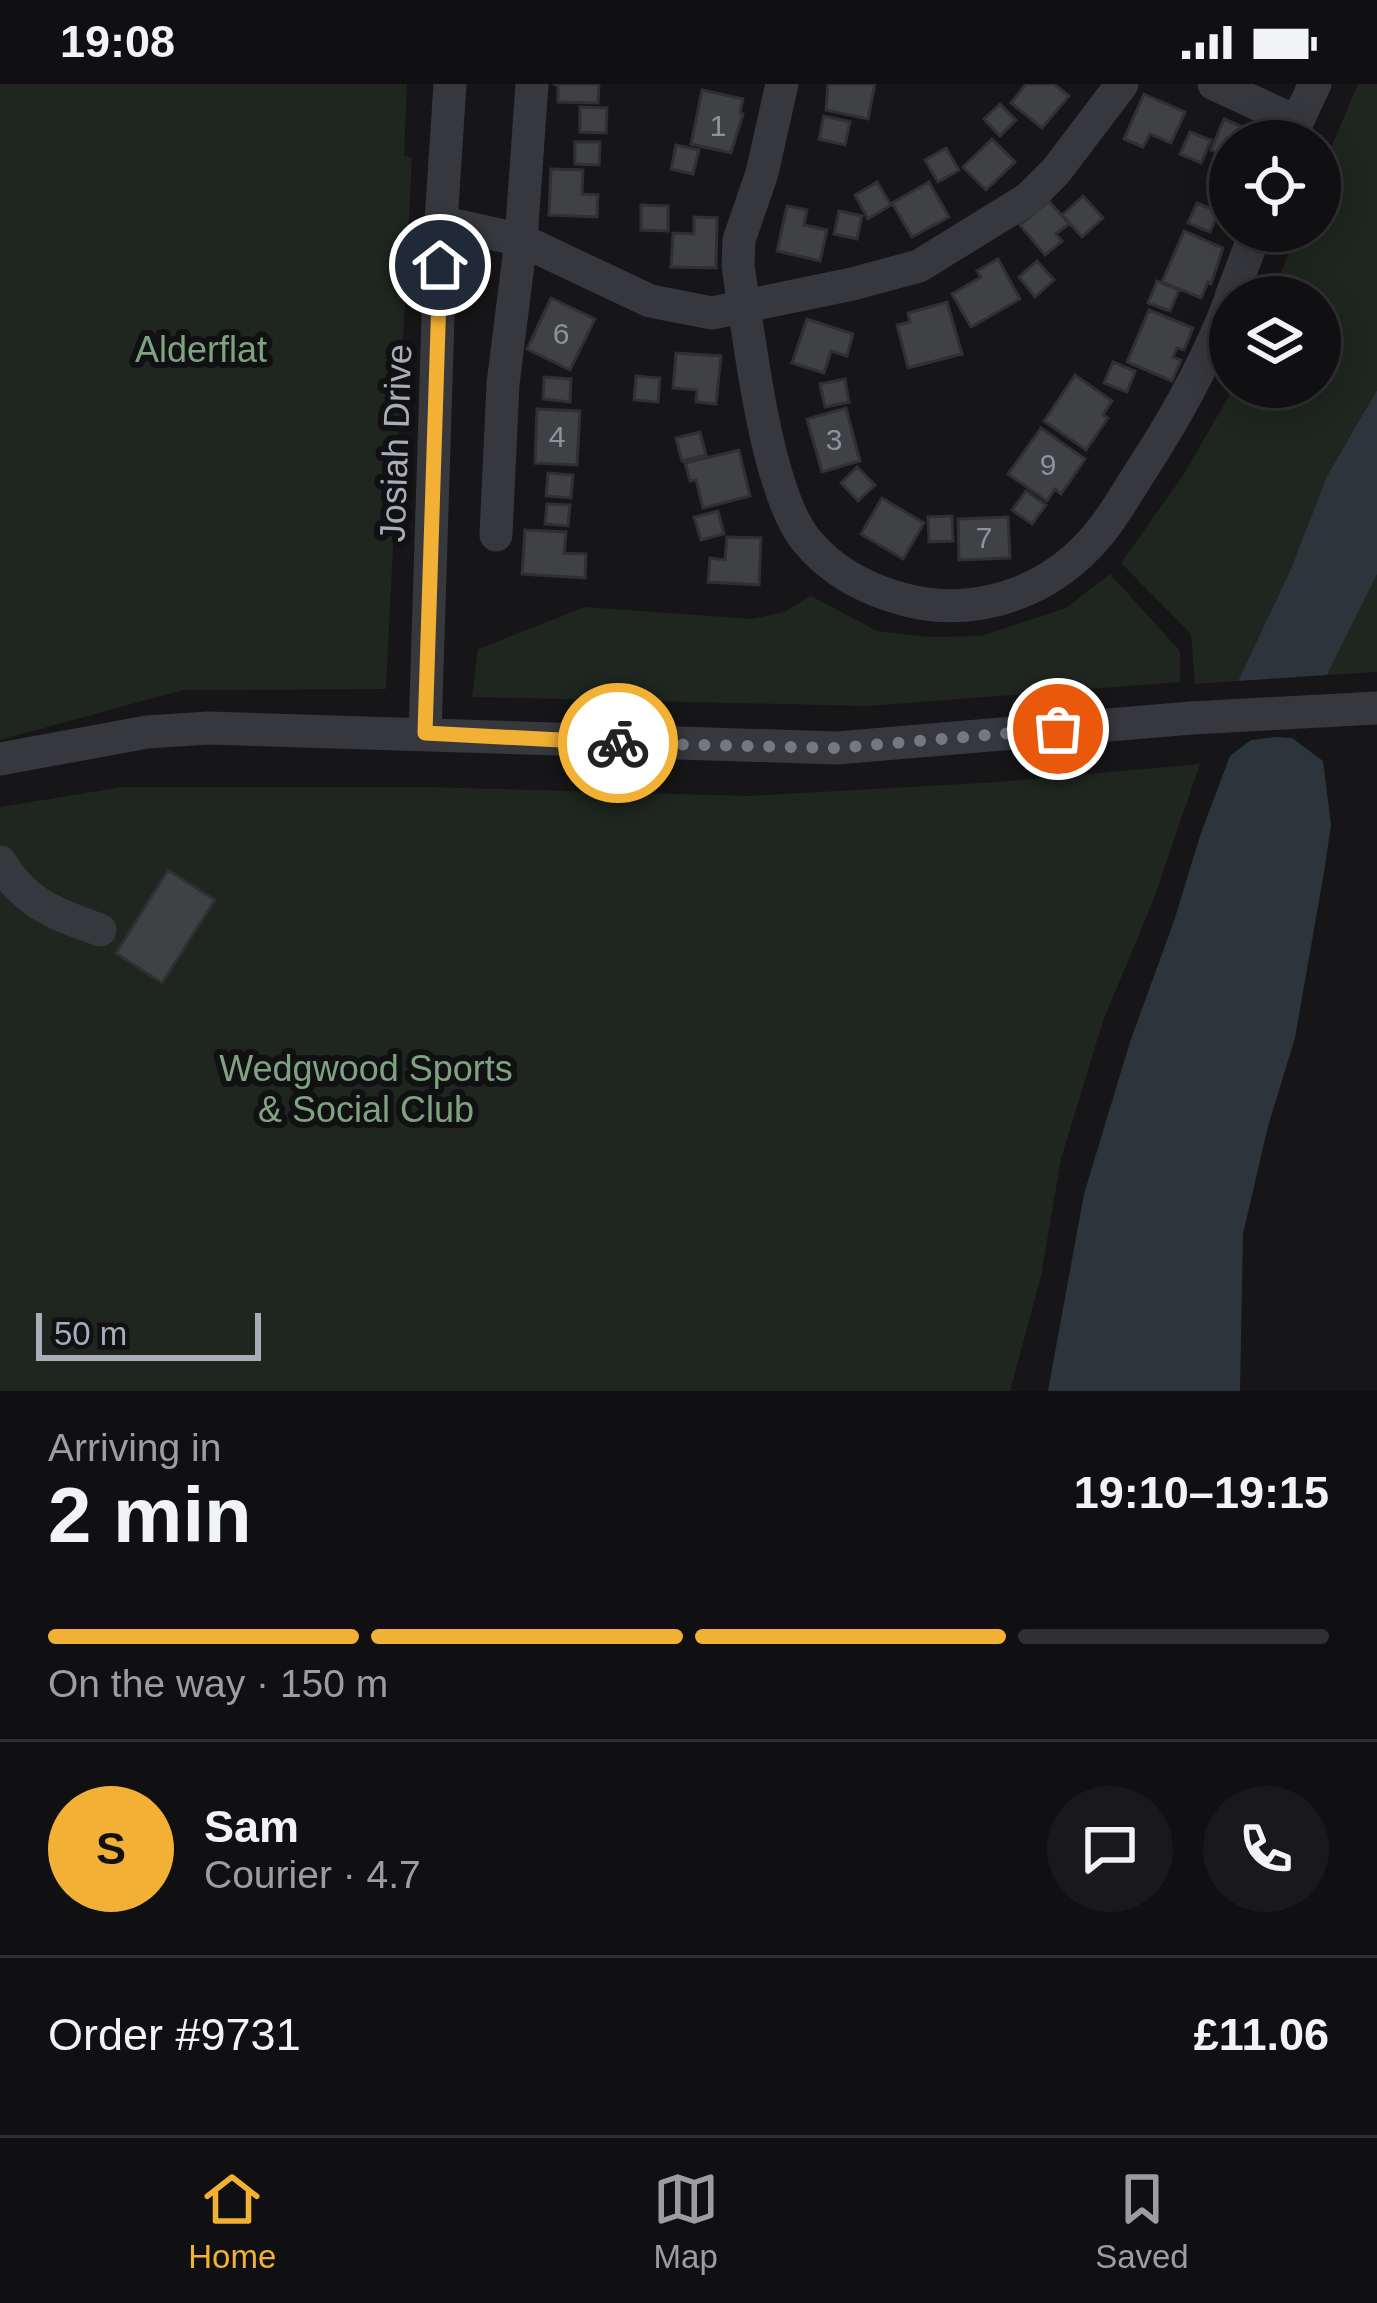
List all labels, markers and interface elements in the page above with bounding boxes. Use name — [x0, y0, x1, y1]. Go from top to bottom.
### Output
text: 19:08 — [60, 16, 175, 67]
house number: 1 — [710, 109, 726, 142]
map controls — [1209, 120, 1341, 408]
button: locate — [1209, 120, 1341, 252]
pin — [389, 214, 491, 316]
icon: home — [407, 232, 473, 298]
button: layers — [1209, 276, 1341, 408]
house number: 6 — [553, 317, 569, 350]
park label: Alderflat — [135, 329, 267, 370]
street label: Josiah Drive — [372, 343, 419, 543]
house number: 4 — [549, 420, 565, 453]
house number: 3 — [826, 423, 842, 456]
house number: 9 — [1040, 448, 1056, 481]
house number: 7 — [976, 521, 992, 554]
pin — [1007, 678, 1109, 780]
courier — [558, 683, 678, 803]
icon: bag — [1025, 696, 1091, 762]
icon: bike — [585, 710, 651, 776]
park label: Wedgwood Sports & Social Club — [219, 1048, 513, 1130]
scale bar — [36, 1307, 261, 1360]
text: 50 m — [54, 1315, 127, 1352]
text: Arriving in — [48, 1426, 221, 1469]
text: 19:10–19:15 — [1074, 1467, 1329, 1518]
text: 2 min — [48, 1471, 252, 1559]
text: On the way · 150 m — [48, 1662, 388, 1705]
button: chat — [1047, 1786, 1173, 1912]
button: phone — [1203, 1786, 1329, 1912]
text: Sam — [204, 1801, 299, 1852]
text: S — [96, 1823, 126, 1874]
text: Courier · 4.7 — [204, 1853, 421, 1896]
text: Order #9731 — [48, 2009, 301, 2060]
text: £11.06 — [1194, 2009, 1329, 2060]
tab: Home — [188, 2166, 276, 2276]
tab: Map — [653, 2166, 719, 2276]
tab: Saved — [1095, 2166, 1189, 2276]

